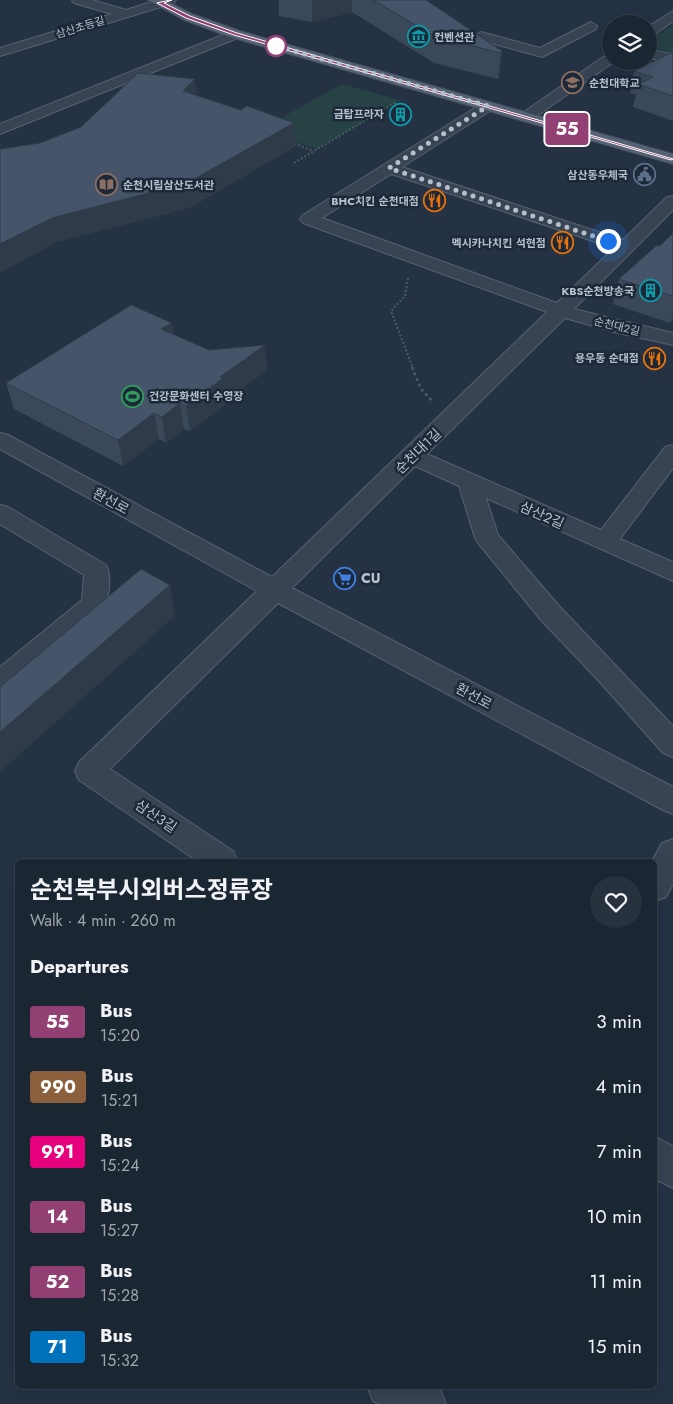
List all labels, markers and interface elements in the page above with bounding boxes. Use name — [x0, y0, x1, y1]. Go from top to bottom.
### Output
street label: 삼산초등길 — [53, 12, 107, 42]
map controls — [602, 15, 657, 70]
button: layers — [602, 15, 657, 70]
museum icon: 컨벤션관 — [406, 25, 430, 49]
place label: 컨벤션관 — [434, 29, 474, 45]
unlabelled marker — [265, 35, 287, 57]
school or university icon: 순천대학교 — [561, 71, 585, 95]
place label: 순천대학교 — [589, 75, 640, 91]
building icon: 금탑프라자 — [388, 102, 412, 126]
place label: 금탑프라자 — [333, 106, 384, 122]
line badge: 55 — [544, 113, 590, 145]
text: 55 — [555, 116, 579, 142]
public building icon: 삼산동우체국 — [632, 163, 656, 187]
place label: 삼산동우체국 — [567, 167, 628, 183]
library icon: 순천시립삼산도서관 — [95, 173, 119, 197]
place label: 순천시립삼산도서관 — [123, 177, 214, 193]
restaurant icon: BHC치킨 순천대점 — [423, 189, 447, 213]
place label: BHC치킨 순천대점 — [331, 193, 419, 209]
your location — [596, 229, 621, 254]
restaurant icon: 멕시카나치킨 석현점 — [550, 231, 574, 255]
place label: 멕시카나치킨 석현점 — [452, 235, 546, 251]
building icon: KBS순천방송국 — [638, 279, 662, 303]
place label: KBS순천방송국 — [562, 283, 634, 299]
street label: 순천대2길 — [592, 313, 642, 339]
restaurant icon: 용우동 순대점 — [643, 346, 667, 370]
place label: 용우동 순대점 — [575, 350, 639, 366]
sports icon: 건강문화센터 수영장 — [121, 384, 145, 408]
place label: 건강문화센터 수영장 — [149, 388, 243, 404]
street label: 순천대1길 — [390, 424, 446, 478]
street label: 환선로 — [89, 483, 133, 519]
street label: 삼산2길 — [517, 496, 567, 534]
supermarket icon: CU — [333, 566, 357, 590]
place label: CU — [361, 568, 381, 588]
street label: 환선로 — [452, 678, 496, 714]
street label: 삼산3길 — [131, 795, 181, 837]
text: 순천북부시외버스정류장 — [30, 872, 273, 907]
button: heart — [590, 876, 642, 928]
text: Walk · 4 min · 260 m — [30, 909, 176, 932]
text: Departures — [30, 953, 129, 980]
text: Bus — [100, 997, 132, 1024]
text: 3 min — [596, 1008, 642, 1035]
text: 55 — [46, 1009, 69, 1035]
text: 15:20 — [100, 1024, 140, 1047]
text: Bus — [101, 1062, 133, 1089]
text: 4 min — [595, 1073, 642, 1100]
text: 990 — [40, 1074, 76, 1100]
text: 15:21 — [101, 1089, 138, 1112]
text: Bus — [100, 1127, 132, 1154]
text: 7 min — [597, 1138, 642, 1165]
text: 991 — [41, 1139, 74, 1165]
text: 15:24 — [100, 1154, 139, 1177]
text: Bus — [100, 1192, 132, 1219]
text: 10 min — [587, 1203, 642, 1230]
text: 14 — [47, 1204, 68, 1230]
text: 15:27 — [100, 1219, 139, 1242]
text: Bus — [100, 1257, 132, 1284]
text: 11 min — [589, 1268, 642, 1295]
text: 52 — [46, 1269, 69, 1295]
text: 15:28 — [100, 1284, 139, 1307]
text: Bus — [100, 1322, 132, 1349]
text: 15 min — [587, 1333, 642, 1360]
text: 71 — [47, 1334, 68, 1360]
text: 15:32 — [100, 1349, 139, 1372]

